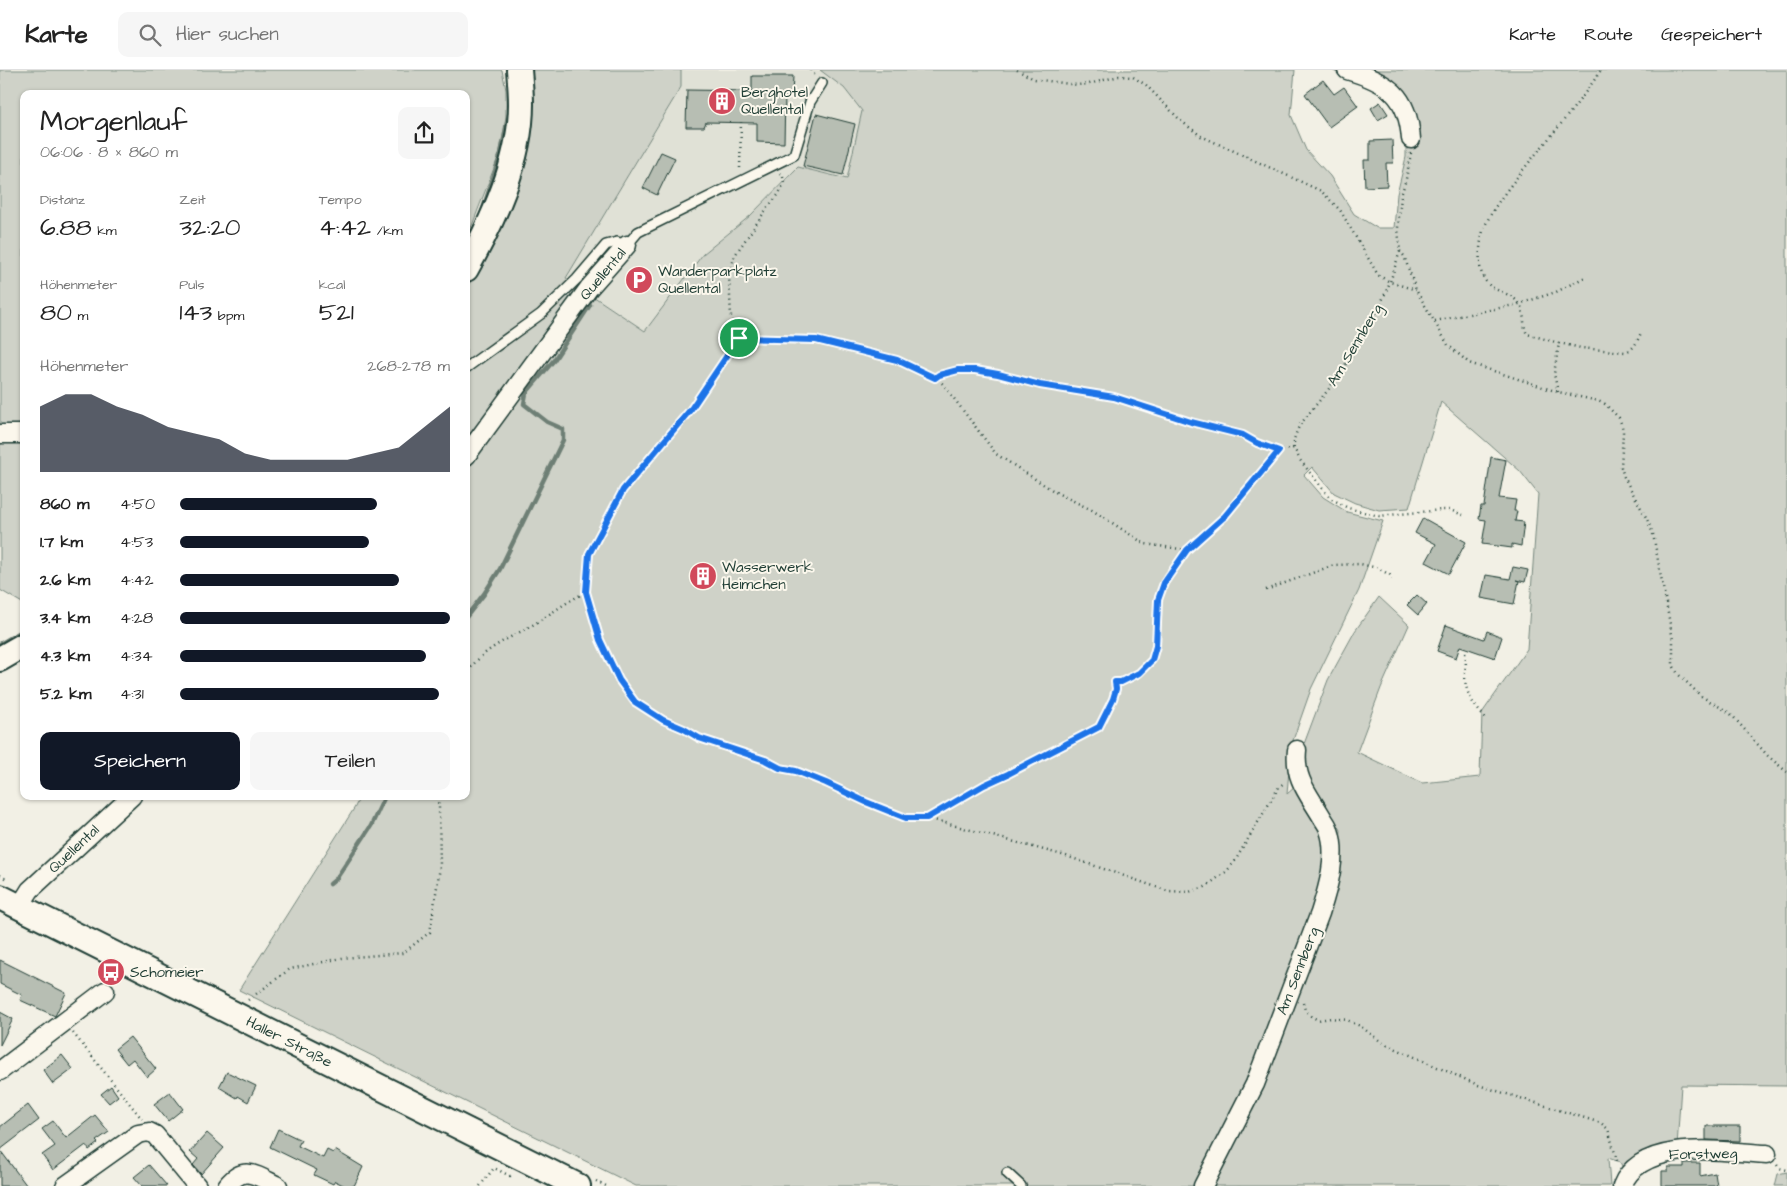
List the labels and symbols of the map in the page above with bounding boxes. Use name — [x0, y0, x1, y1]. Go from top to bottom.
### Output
place label: Berghotel Quellental — [741, 82, 808, 120]
building icon: Berghotel Quellental — [707, 86, 737, 116]
street label: Quellental — [575, 243, 631, 305]
place label: Wanderparkplatz Quellental — [658, 261, 777, 299]
parking icon: Wanderparkplatz Quellental — [624, 265, 654, 295]
street label: Am Sennberg — [1322, 300, 1389, 391]
pin — [718, 317, 760, 359]
place label: Wasserwerk Heimchen — [722, 557, 813, 595]
building icon: Wasserwerk Heimchen — [688, 561, 718, 591]
street label: Quellental — [44, 820, 104, 878]
street label: Am Sennberg — [1272, 924, 1325, 1018]
bus stop icon: Schomeier — [96, 957, 126, 987]
place label: Schomeier — [130, 962, 203, 983]
street label: Haller Straße — [242, 1011, 336, 1073]
street label: Forstweg — [1668, 1143, 1738, 1166]

